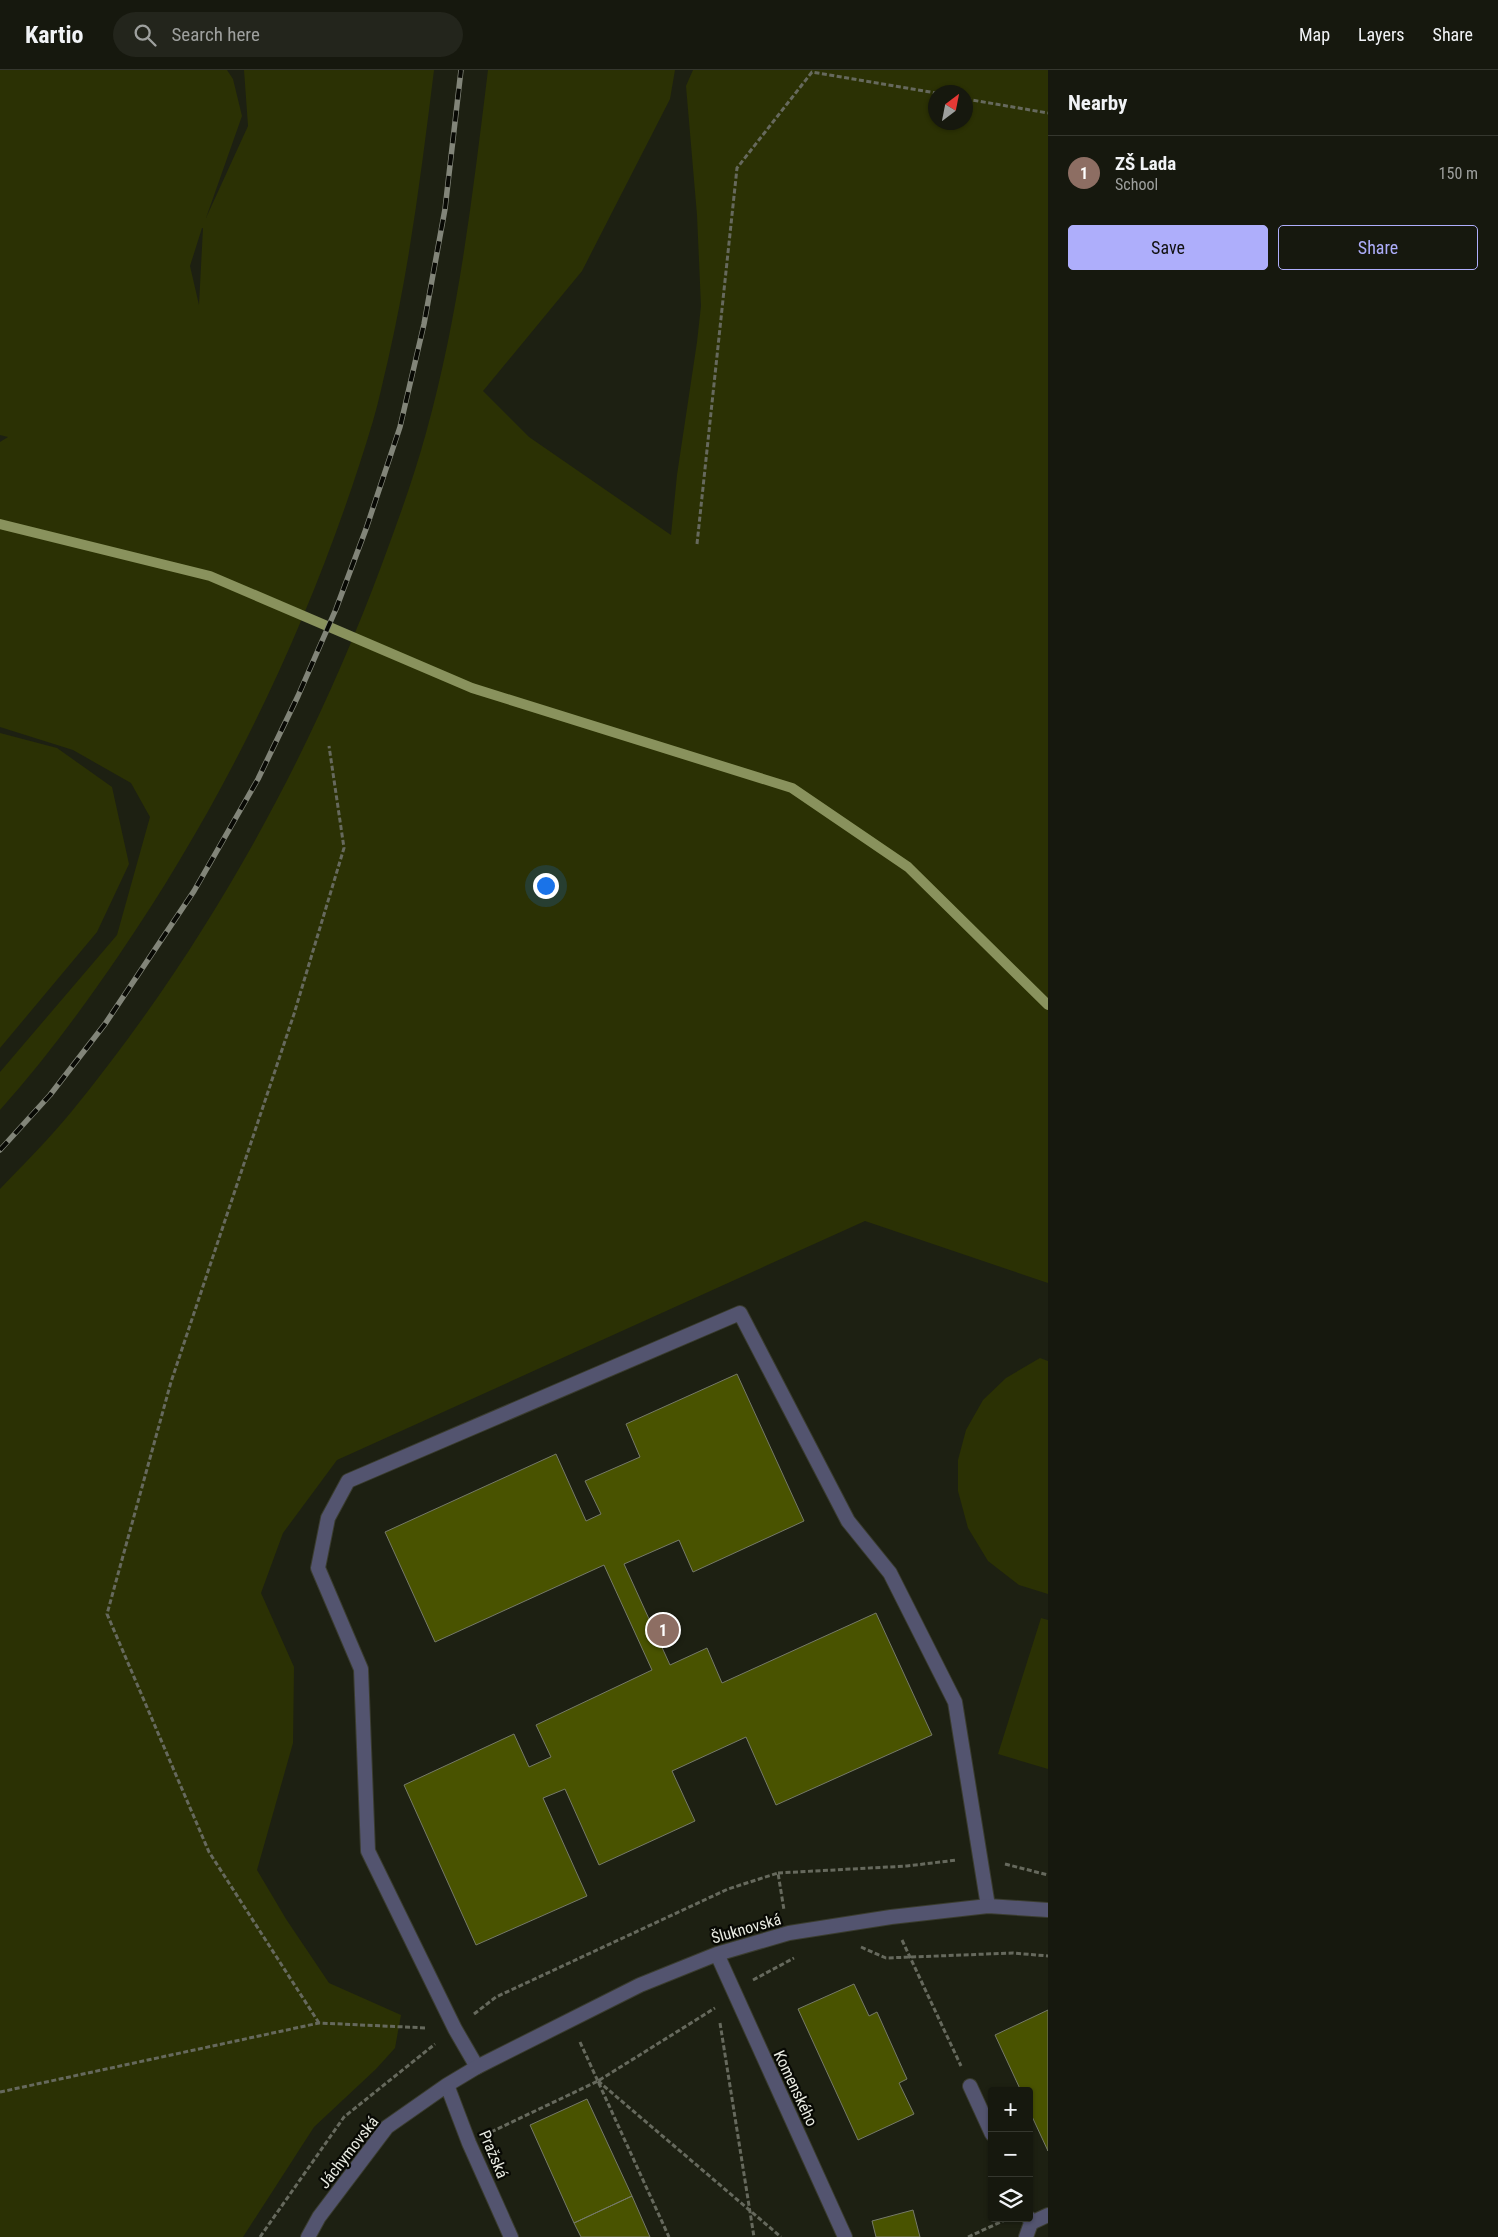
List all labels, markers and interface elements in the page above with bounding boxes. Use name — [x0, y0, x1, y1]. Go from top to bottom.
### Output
search box — [113, 12, 463, 57]
text: Kartio — [25, 21, 83, 49]
icon: search — [131, 21, 159, 49]
text: Search here — [171, 23, 260, 46]
text: Map — [1299, 24, 1330, 45]
text: Layers — [1358, 24, 1405, 45]
text: Share — [1433, 24, 1473, 45]
north arrow — [928, 85, 973, 130]
text: Nearby — [1068, 91, 1127, 115]
text: ZŠ Lada — [1115, 152, 1176, 175]
text: 1 — [1080, 164, 1088, 183]
text: 150 m — [1439, 164, 1478, 183]
text: School — [1115, 175, 1158, 194]
button: Save — [1068, 225, 1268, 270]
button: Share — [1278, 225, 1478, 270]
your location — [533, 873, 559, 899]
pin: 1 — [647, 1611, 679, 1649]
street label: Šluknovská — [709, 1909, 783, 1947]
street label: Komenského — [770, 2047, 821, 2129]
map controls — [988, 2087, 1033, 2222]
button: + — [988, 2087, 1033, 2132]
street label: Jáchymovská — [314, 2113, 382, 2192]
street label: Pražská — [475, 2127, 512, 2181]
button: − — [988, 2132, 1033, 2177]
button: layers — [988, 2177, 1033, 2222]

